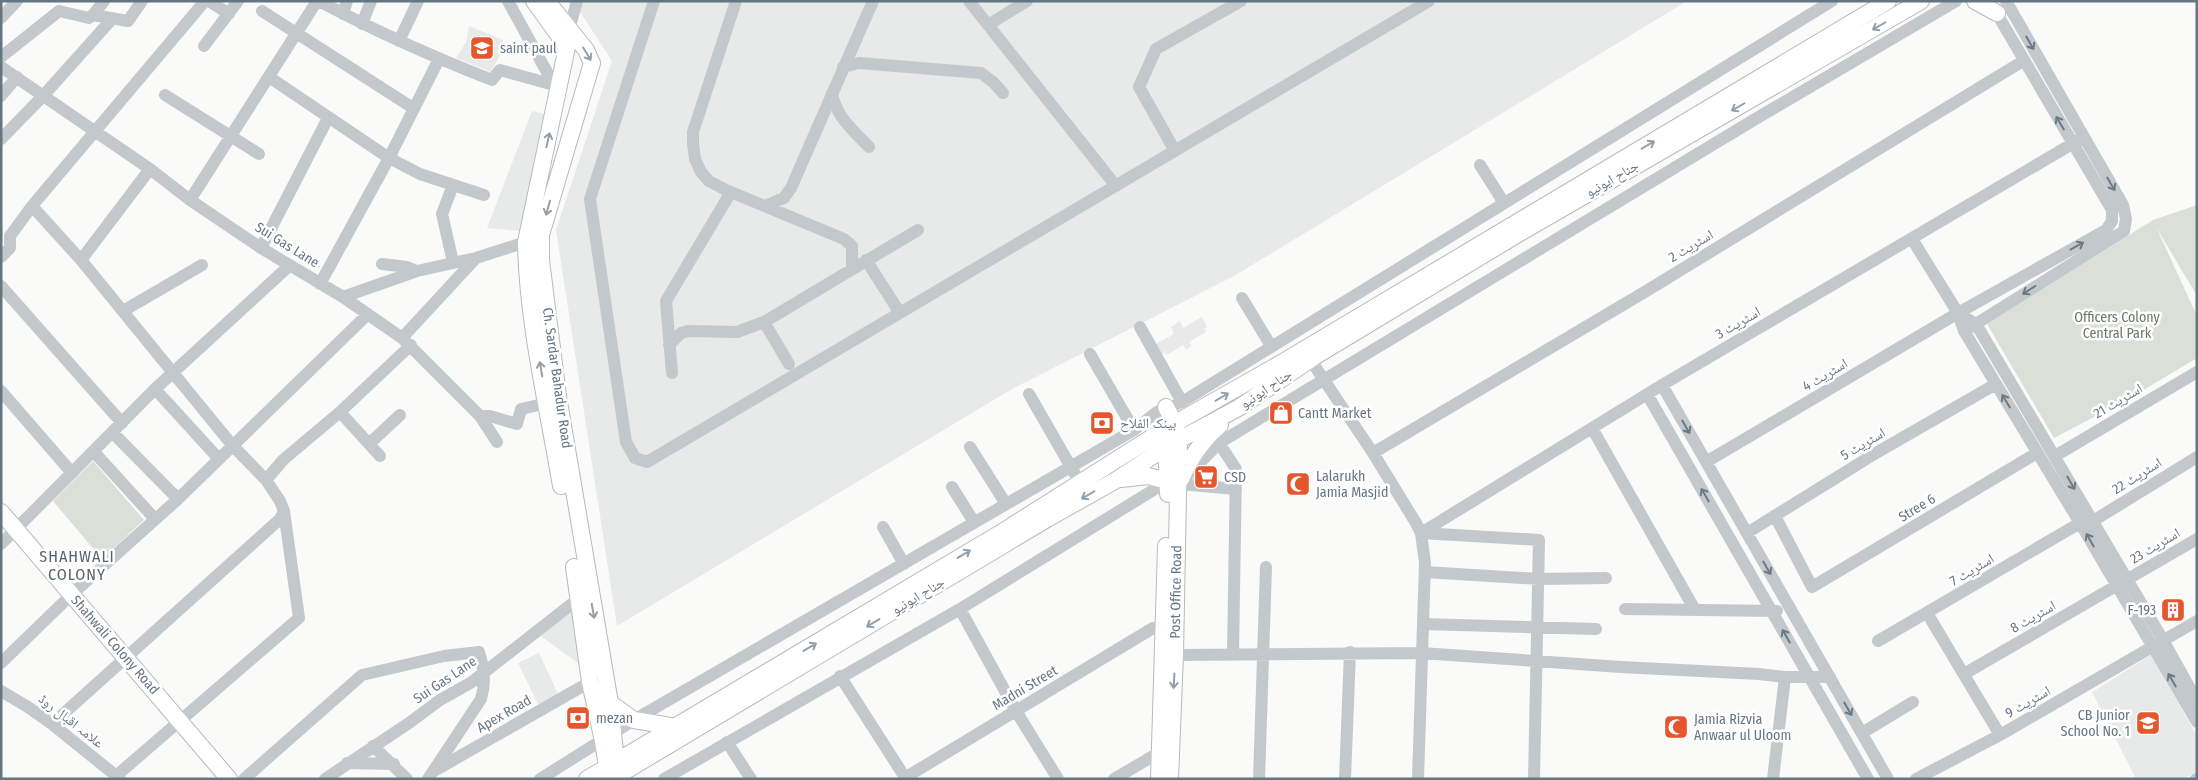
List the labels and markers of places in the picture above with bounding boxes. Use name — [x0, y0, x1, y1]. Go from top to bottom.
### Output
school or university icon: saint paul — [469, 35, 495, 61]
place label: saint paul — [500, 40, 557, 57]
shop icon: Cantt Market — [1268, 400, 1294, 426]
place label: Cantt Market — [1298, 405, 1372, 422]
bank icon: بینک الفلاح — [1089, 410, 1115, 436]
place label: بینک الفلاح — [1120, 415, 1176, 433]
supermarket icon: CSD — [1193, 464, 1219, 490]
place label: Lalarukh Jamia Masjid — [1316, 468, 1388, 501]
place label: CSD — [1224, 469, 1246, 486]
mosque icon: Lalarukh Jamia Masjid — [1285, 471, 1311, 497]
building icon: F-193 — [2160, 597, 2186, 623]
place label: F-193 — [2128, 602, 2156, 619]
bank icon: mezan — [565, 705, 591, 731]
place label: CB Junior School No. 1 — [2061, 707, 2130, 740]
place label: mezan — [596, 710, 633, 727]
school or university icon: CB Junior School No. 1 — [2135, 710, 2161, 736]
place label: Jamia Rizvia Anwaar ul Uloom — [1694, 711, 1791, 744]
mosque icon: Jamia Rizvia Anwaar ul Uloom — [1663, 714, 1689, 740]

